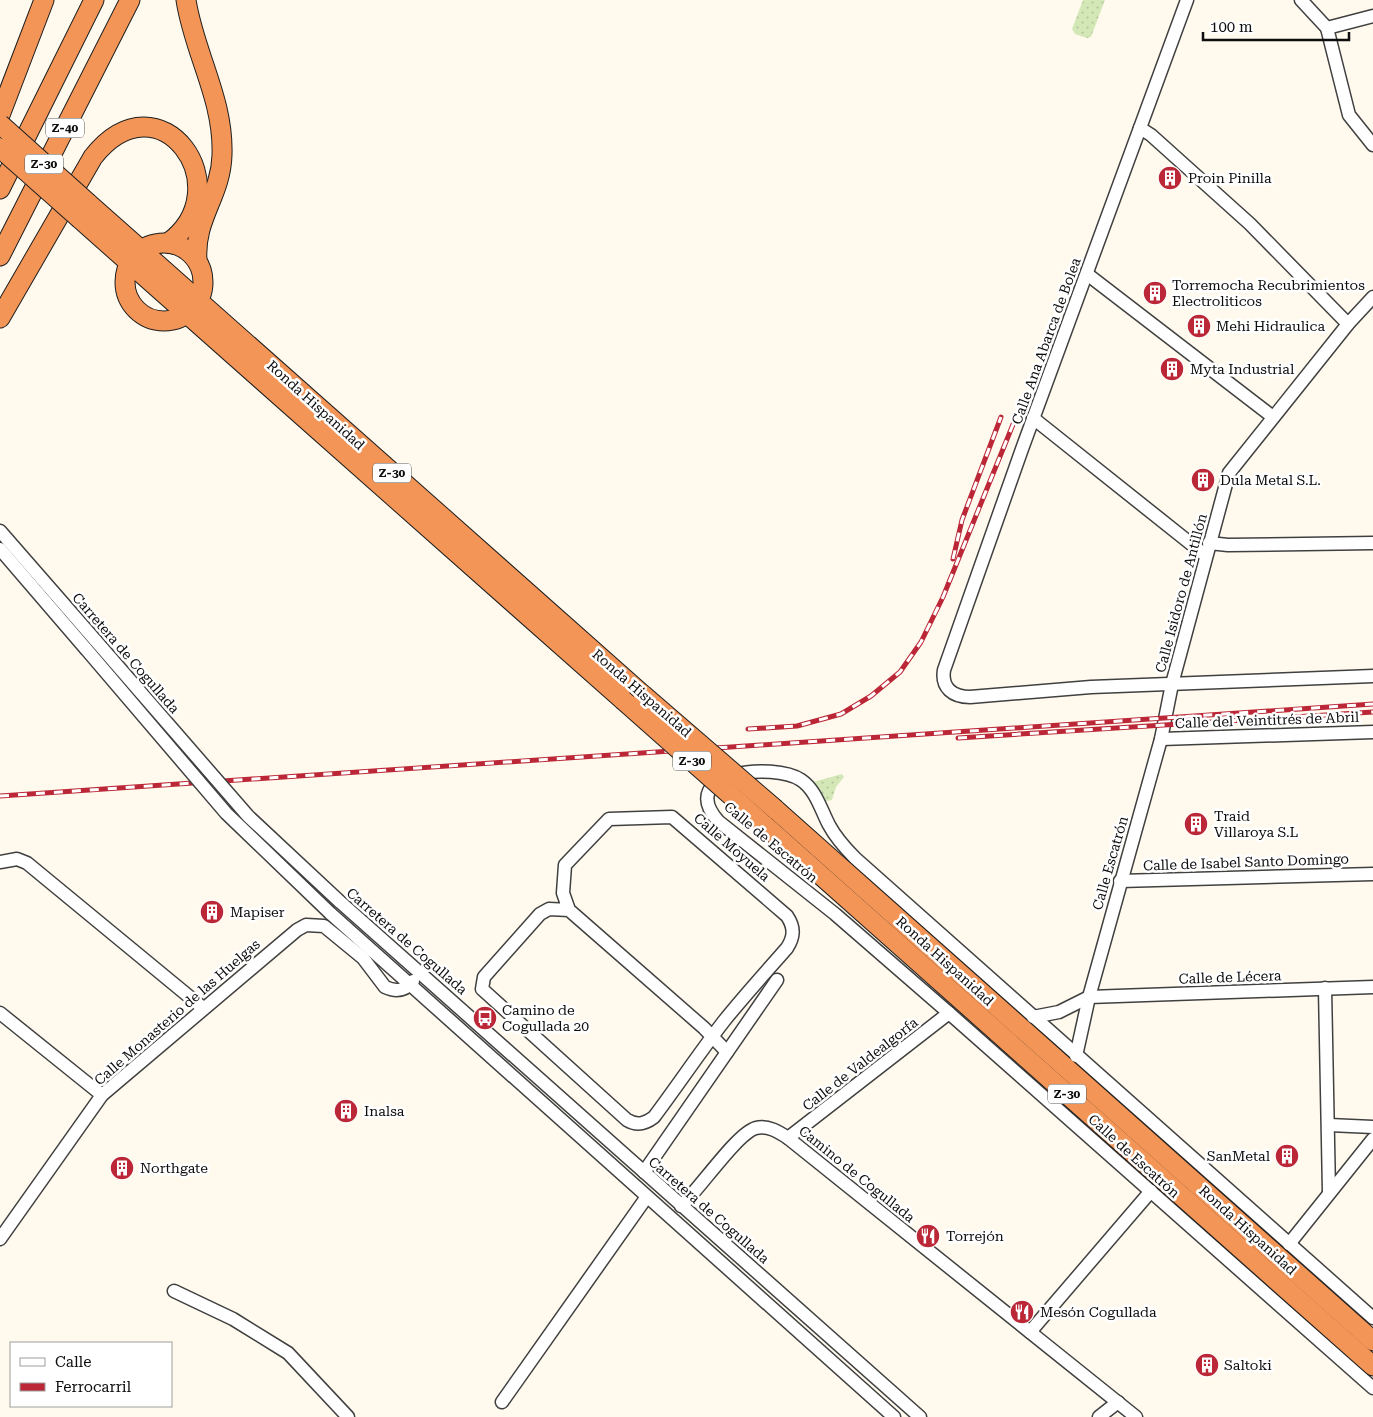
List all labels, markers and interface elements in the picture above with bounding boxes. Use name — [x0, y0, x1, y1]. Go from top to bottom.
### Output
scale bar — [1203, 10, 1349, 42]
text: 100 m — [1210, 18, 1253, 36]
road number: Z-40 — [46, 119, 84, 138]
road number: Z-30 — [25, 154, 63, 173]
building icon: Proin Pinilla — [1157, 165, 1183, 191]
place label: Proin Pinilla — [1188, 170, 1272, 186]
street label: Calle Ana Abarca de Bolea — [1008, 255, 1084, 427]
place label: Torremocha Recubrimientos Electroliticos — [1172, 277, 1365, 309]
building icon: Torremocha Recubrimientos Electroliticos — [1142, 280, 1168, 306]
building icon: Mehi Hidraulica — [1186, 313, 1212, 339]
place label: Mehi Hidraulica — [1216, 318, 1325, 334]
building icon: Myta Industrial — [1159, 356, 1185, 382]
street label: Ronda Hispanidad — [264, 357, 368, 453]
place label: Myta Industrial — [1190, 361, 1295, 377]
road number: Z-30 — [373, 463, 411, 482]
building icon: Dula Metal S.L. — [1190, 467, 1216, 493]
place label: Dula Metal S.L. — [1220, 472, 1321, 488]
street label: Calle Isidoro de Antillón — [1152, 512, 1210, 674]
street label: Carretera de Cogullada — [69, 589, 183, 717]
street label: Ronda Hispanidad — [589, 646, 695, 740]
street label: Calle del Veintitrés de Abril — [1175, 709, 1360, 731]
road number: Z-30 — [673, 751, 711, 770]
street label: Calle de Escatrón — [721, 798, 821, 886]
place label: Traid Villaroya S.L — [1214, 808, 1299, 840]
street label: Calle Moyuela — [691, 810, 774, 885]
building icon: Traid Villaroya S.L — [1183, 811, 1209, 837]
street label: Calle Escatrón — [1089, 814, 1131, 912]
street label: Calle de Isabel Santo Domingo — [1143, 850, 1349, 874]
street label: Carretera de Cogullada — [343, 884, 471, 998]
building icon: Mapiser — [199, 899, 225, 925]
place label: Mapiser — [230, 904, 285, 920]
street label: Ronda Hispanidad — [893, 913, 997, 1009]
street label: Calle Monasterio de las Huelgas — [91, 935, 263, 1088]
street label: Calle de Lécera — [1178, 967, 1282, 987]
place label: Camino de Cogullada 20 — [502, 1002, 589, 1034]
bus stop icon: Camino de Cogullada 20 — [472, 1005, 498, 1031]
street label: Calle de Valdealgorfa — [799, 1014, 921, 1114]
road number: Z-30 — [1048, 1084, 1086, 1104]
building icon: Inalsa — [333, 1098, 359, 1124]
place label: Inalsa — [364, 1103, 405, 1119]
street label: Calle de Escatrón — [1085, 1111, 1183, 1201]
street label: Camino de Cogullada — [796, 1122, 918, 1226]
building icon: SanMetal — [1274, 1143, 1300, 1169]
place label: SanMetal — [1207, 1148, 1271, 1164]
street label: Carretera de Cogullada — [645, 1153, 773, 1267]
building icon: Northgate — [109, 1155, 135, 1181]
place label: Northgate — [140, 1160, 208, 1176]
street label: Ronda Hispanidad — [1196, 1182, 1300, 1278]
restaurant icon: Torrejón — [915, 1223, 941, 1249]
place label: Torrejón — [946, 1228, 1004, 1244]
restaurant icon: Mesón Cogullada — [1009, 1299, 1035, 1325]
place label: Mesón Cogullada — [1040, 1304, 1157, 1320]
legend — [10, 1342, 172, 1407]
building icon: Saltoki — [1194, 1352, 1220, 1378]
text: Calle — [55, 1353, 91, 1371]
place label: Saltoki — [1224, 1357, 1272, 1373]
text: Ferrocarril — [55, 1378, 132, 1396]

